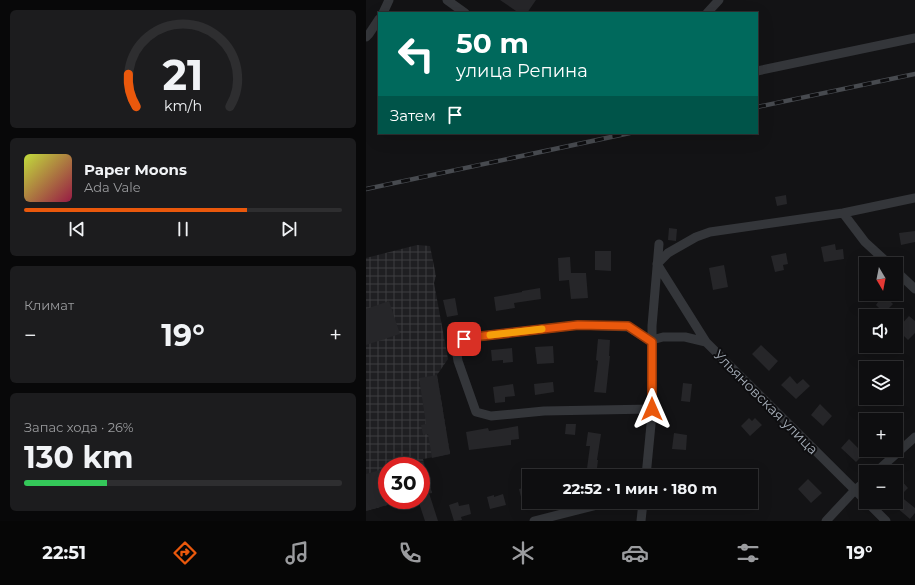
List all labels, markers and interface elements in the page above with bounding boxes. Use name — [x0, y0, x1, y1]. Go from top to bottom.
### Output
text: 50 m — [456, 26, 529, 60]
icon: left — [390, 28, 442, 80]
text: 21 — [163, 50, 203, 100]
text: улица Репина — [456, 60, 588, 82]
text: km/h — [164, 96, 202, 114]
icon: arrive — [444, 104, 466, 126]
text: Затем — [390, 106, 436, 125]
text: Paper Moons — [84, 160, 187, 179]
text: Ada Vale — [84, 179, 141, 195]
icon: previous — [66, 218, 88, 240]
icon: pause — [172, 218, 194, 240]
icon: next — [278, 218, 300, 240]
north arrow — [859, 257, 903, 301]
map controls — [859, 257, 903, 509]
text: Климат — [24, 297, 74, 313]
button: sound — [859, 309, 903, 353]
text: 19° — [161, 317, 205, 354]
text: − — [24, 322, 37, 349]
text: + — [329, 322, 342, 349]
pin — [447, 322, 481, 356]
icon: arrive — [453, 328, 475, 350]
street label: Ульяновская улица — [710, 346, 822, 458]
button: layers — [859, 361, 903, 405]
position arrow — [631, 388, 673, 430]
button: + — [859, 413, 903, 457]
text: Запас хода · 26% — [24, 419, 133, 435]
text: 130 km — [24, 439, 133, 476]
speed limit sign: 30 — [378, 457, 430, 509]
button: − — [859, 465, 903, 509]
text: 22:52 · 1 мин · 180 m — [563, 479, 717, 498]
icon: directions — [171, 539, 199, 567]
icon: music — [283, 539, 311, 567]
icon: phone — [396, 539, 424, 567]
icon: climate — [509, 539, 537, 567]
icon: car — [621, 539, 649, 567]
icon: filters — [734, 539, 762, 567]
text: 22:51 — [42, 542, 86, 564]
text: 19° — [847, 542, 873, 564]

